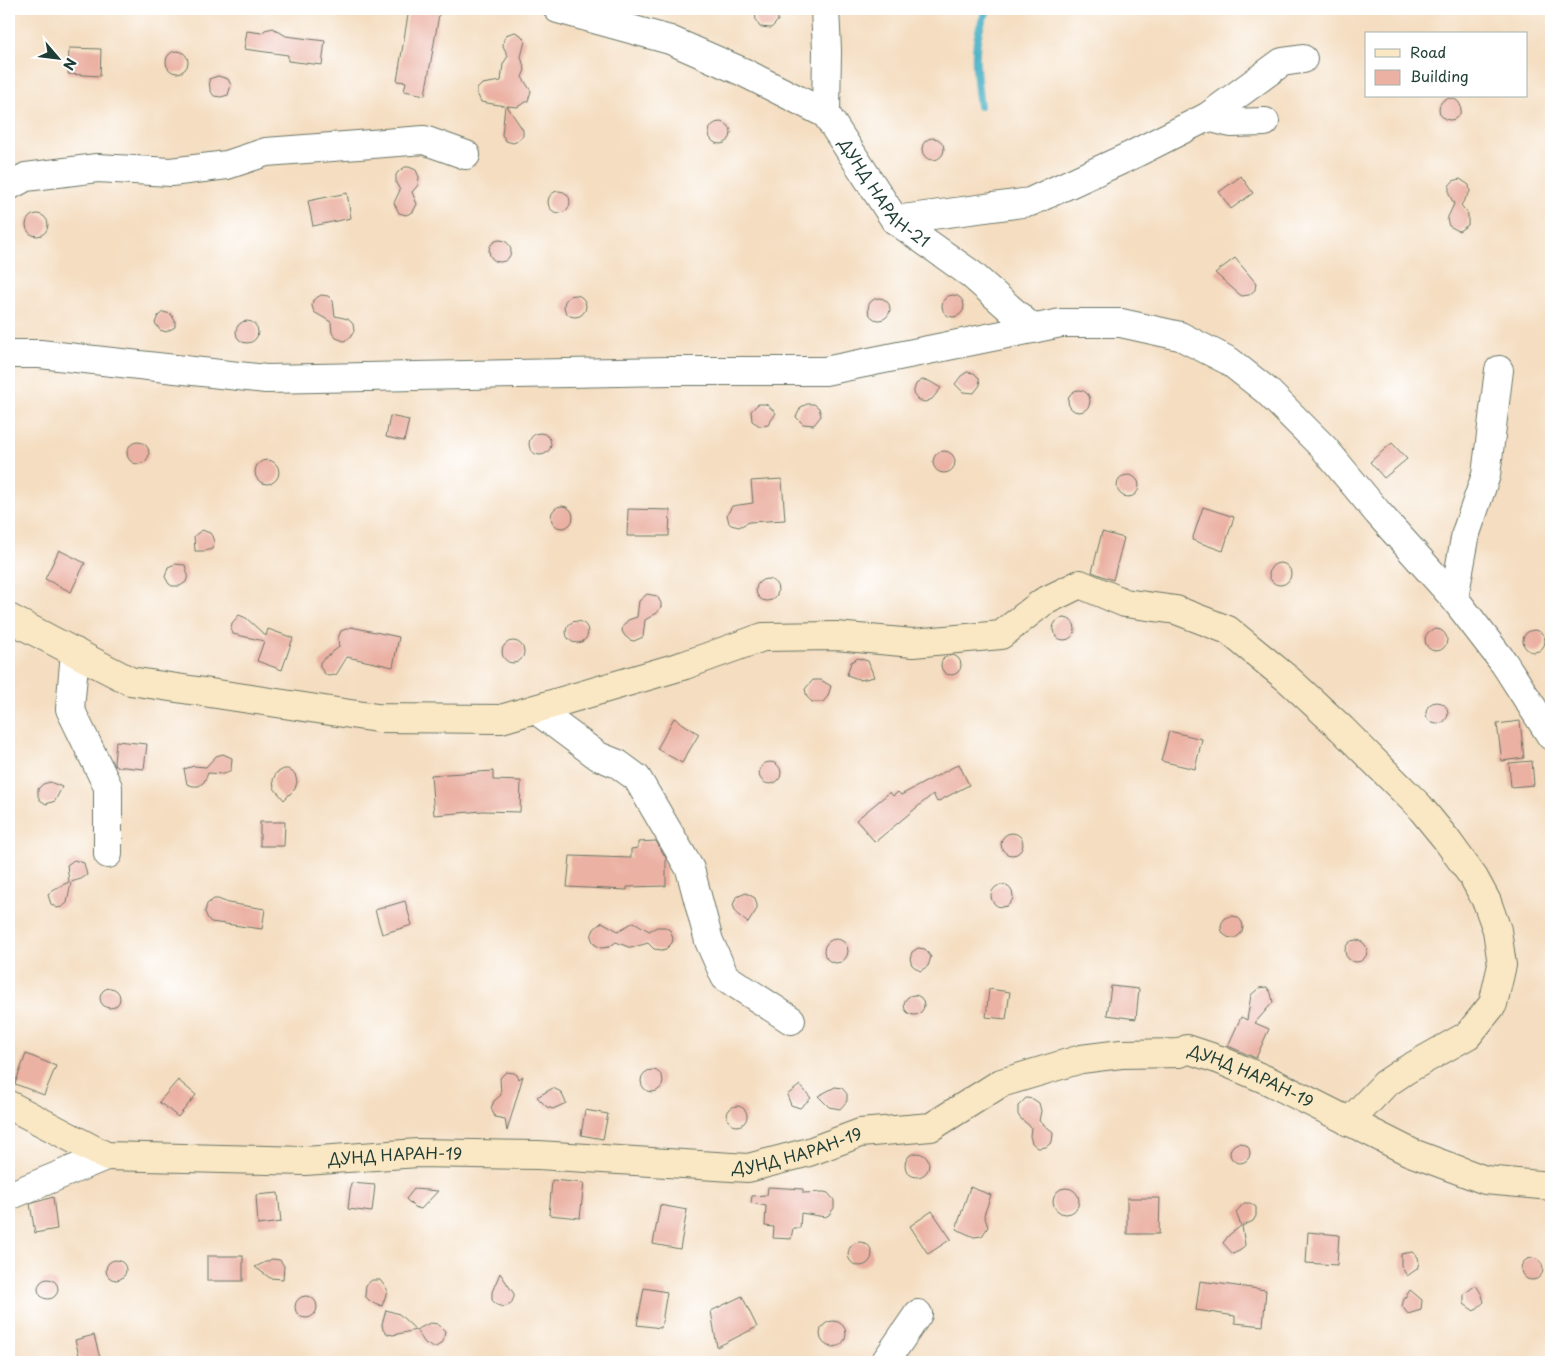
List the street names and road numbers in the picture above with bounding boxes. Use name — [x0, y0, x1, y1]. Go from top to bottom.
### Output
street label: ДУНД НАРАН-21 — [833, 132, 935, 252]
street label: ДУНД НАРАН-19 — [1185, 1037, 1318, 1113]
street label: ДУНД НАРАН-19 — [731, 1120, 865, 1180]
street label: ДУНД НАРАН-19 — [326, 1140, 462, 1170]

